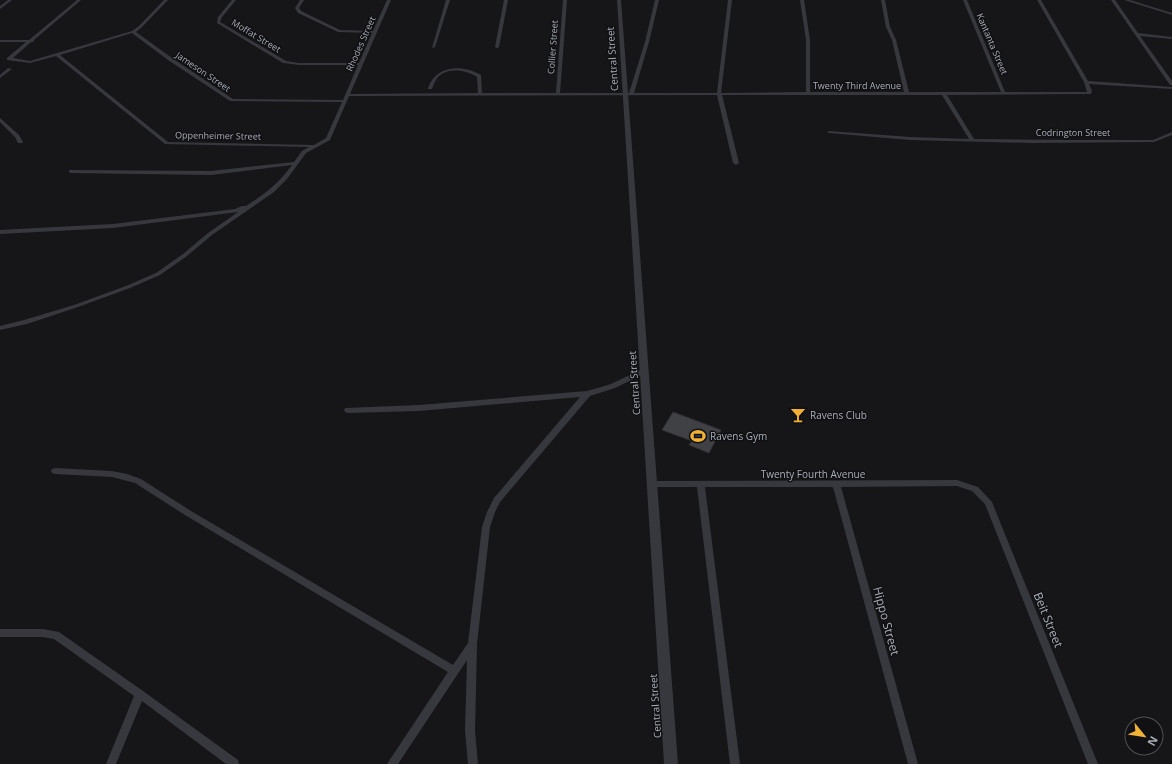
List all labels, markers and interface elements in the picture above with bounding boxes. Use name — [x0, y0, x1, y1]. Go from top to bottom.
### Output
street label: Kantanta Street — [974, 11, 1011, 76]
street label: Rhodes Street — [343, 14, 378, 73]
street label: Moffat Street — [229, 16, 283, 55]
street label: Collier Street — [544, 20, 561, 74]
street label: Central Street — [603, 26, 621, 92]
street label: Jameson Street — [172, 48, 233, 95]
street label: Twenty Third Avenue — [813, 79, 901, 92]
street label: Codrington Street — [1036, 126, 1110, 139]
street label: Oppenheimer Street — [175, 128, 261, 143]
street label: Central Street — [625, 350, 643, 416]
bar icon: Ravens Club — [789, 406, 807, 424]
place label: Ravens Club — [810, 408, 867, 422]
sports icon: Ravens Gym — [689, 427, 707, 445]
place label: Ravens Gym — [710, 429, 767, 443]
street label: Twenty Fourth Avenue — [761, 467, 866, 481]
street label: Hippo Street — [869, 585, 904, 657]
street label: Beit Street — [1030, 590, 1067, 650]
street label: Central Street — [646, 673, 664, 739]
north arrow — [1124, 716, 1164, 756]
text: N — [1144, 734, 1162, 749]

